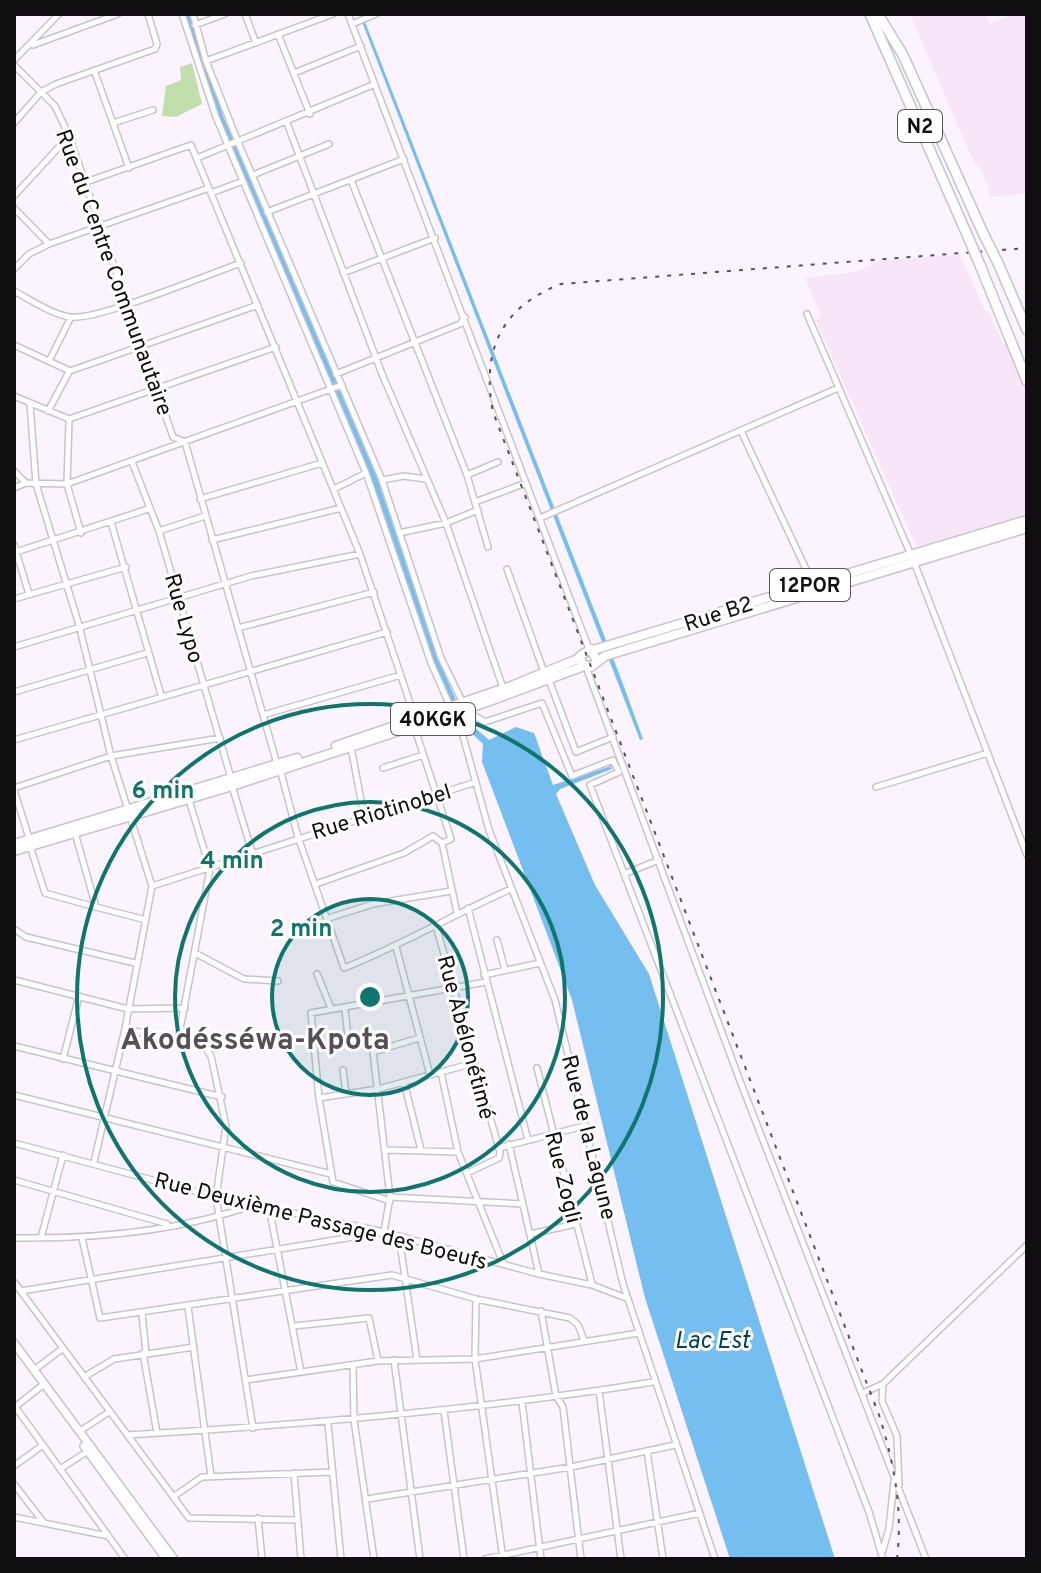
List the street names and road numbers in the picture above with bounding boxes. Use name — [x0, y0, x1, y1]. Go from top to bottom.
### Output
road number: N2 — [898, 110, 942, 142]
street label: Rue du Centre Communautaire — [48, 126, 177, 420]
road number: 12POR — [770, 569, 850, 601]
street label: Rue Lypo — [157, 571, 208, 667]
street label: Rue B2 — [681, 592, 757, 639]
road number: 40KGK — [391, 703, 475, 735]
street label: Rue Riotinobel — [309, 779, 455, 847]
street label: Rue Abélonétimé — [430, 953, 499, 1123]
street label: Rue de la Lagune — [554, 1052, 621, 1223]
street label: Rue Zogli — [537, 1129, 586, 1226]
street label: Rue Deuxième Passage des Boeufs — [151, 1168, 490, 1277]

